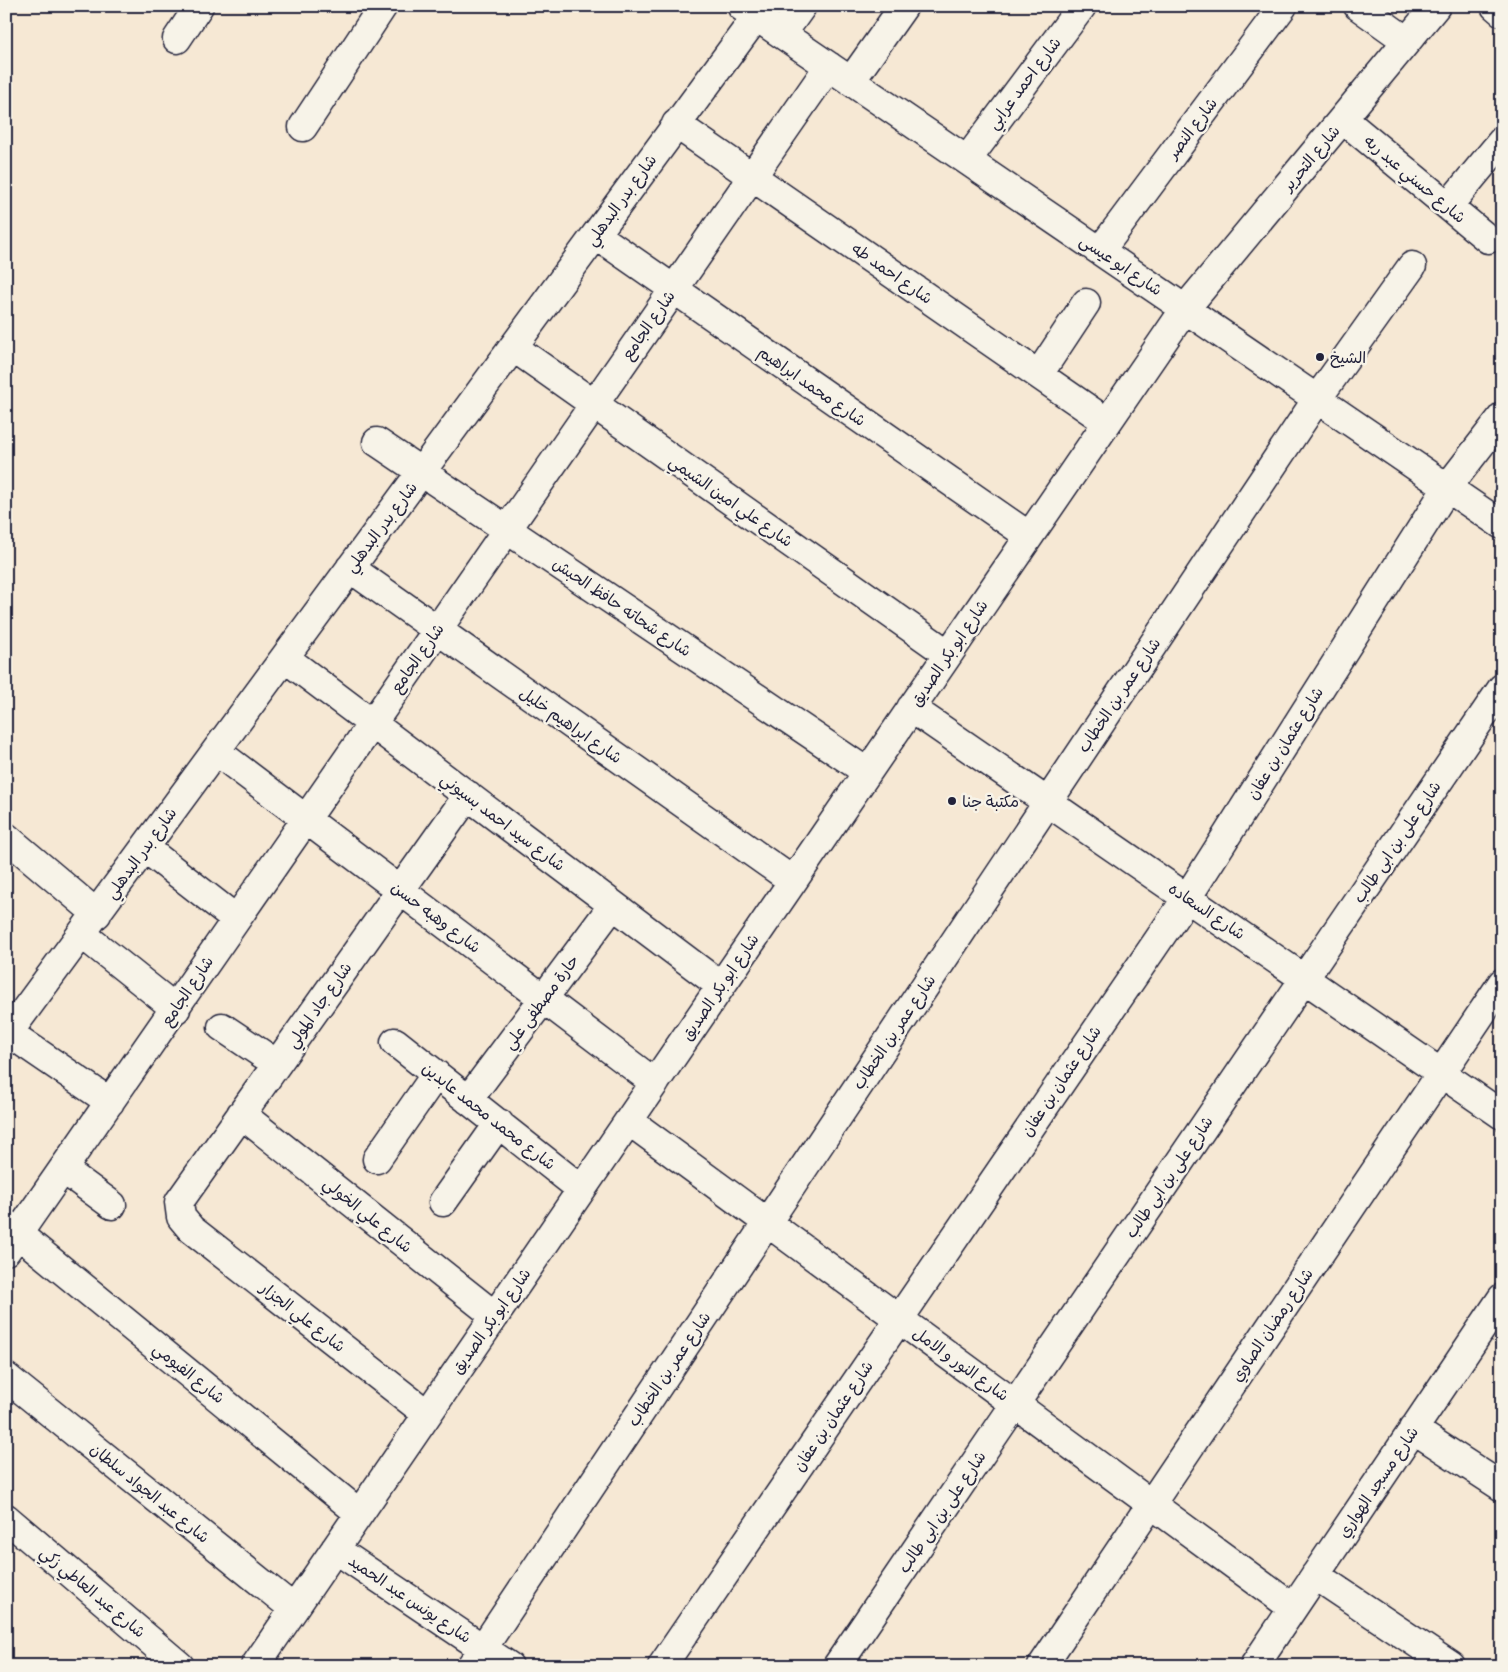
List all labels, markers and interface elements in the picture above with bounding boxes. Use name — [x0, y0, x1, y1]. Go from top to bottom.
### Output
street label: شارع احمد عرابي — [983, 33, 1069, 136]
street label: شارع النصر — [1162, 94, 1223, 165]
street label: شارع التحرير — [1277, 121, 1345, 197]
street label: شارع حسني عبد ربه — [1357, 131, 1470, 231]
street label: شارع بدر البدهلي — [581, 151, 665, 252]
street label: شارع ابو عيسى — [1075, 230, 1166, 301]
street label: شارع احمد طه — [847, 238, 936, 310]
street label: شارع الجامع — [617, 287, 680, 364]
street label: شارع محمد ابراهيم — [753, 342, 869, 433]
place label: الشيخ — [1330, 348, 1366, 368]
marker: الشيخ — [1314, 351, 1326, 363]
street label: شارع علي امين الشيمي — [663, 451, 796, 555]
street label: شارع بدر البدهلي — [341, 478, 425, 579]
street label: شارع شحاته حافظ الحبش — [548, 554, 695, 662]
street label: شارع ابو بكر الصديق — [906, 596, 993, 711]
street label: شارع الجامع — [386, 620, 449, 697]
street label: شارع عمر بن الخطاب — [1074, 634, 1166, 757]
street label: شارع ابراهيم خليل — [514, 683, 626, 770]
street label: شارع عثمان بن عفان — [1243, 683, 1329, 804]
street label: شارع سيد احمد بسيوني — [434, 769, 569, 879]
street label: شارع على بن ابى طالب — [1349, 777, 1447, 908]
place label: مكتبة جنا — [962, 792, 1019, 811]
marker: مكتبة جنا — [946, 795, 958, 807]
street label: شارع بدر البدهلي — [101, 804, 185, 905]
street label: شارع وهبه حسن — [386, 877, 485, 958]
street label: شارع السعاده — [1164, 878, 1249, 945]
street label: شارع ابو بكر الصديق — [677, 930, 764, 1045]
street label: حارة مصطفى علي — [499, 951, 587, 1056]
street label: شارع الجامع — [157, 952, 219, 1031]
street label: شارع جاد المولي — [282, 958, 360, 1054]
street label: شارع عمر بن الخطاب — [849, 971, 941, 1094]
street label: شارع عثمان بن عفان — [1017, 1022, 1107, 1141]
street label: شارع محمد محمد عابدين — [417, 1058, 559, 1175]
street label: شارع على بن ابى طالب — [1121, 1112, 1219, 1243]
street label: شارع علي الخولي — [317, 1173, 416, 1260]
street label: شارع ابو بكر الصديق — [447, 1264, 536, 1379]
street label: شارع رمضان الصاوي — [1227, 1265, 1319, 1386]
street label: شارع علي الجزار — [252, 1277, 349, 1360]
street label: شارع عمر بن الخطاب — [624, 1308, 716, 1431]
street label: شارع النور و الامل — [908, 1323, 1013, 1407]
street label: شارع الفيومي — [146, 1338, 228, 1411]
street label: شارع عثمان بن عفان — [789, 1357, 879, 1476]
street label: شارع مسجد الهواري — [1334, 1423, 1424, 1542]
street label: شارع عبد الجواد سلطان — [85, 1439, 213, 1548]
street label: شارع على بن ابى طالب — [894, 1447, 992, 1578]
street label: شارع عبد العاطي زكي — [33, 1542, 149, 1645]
street label: شارع يونس عبد الحميد — [344, 1551, 475, 1649]

